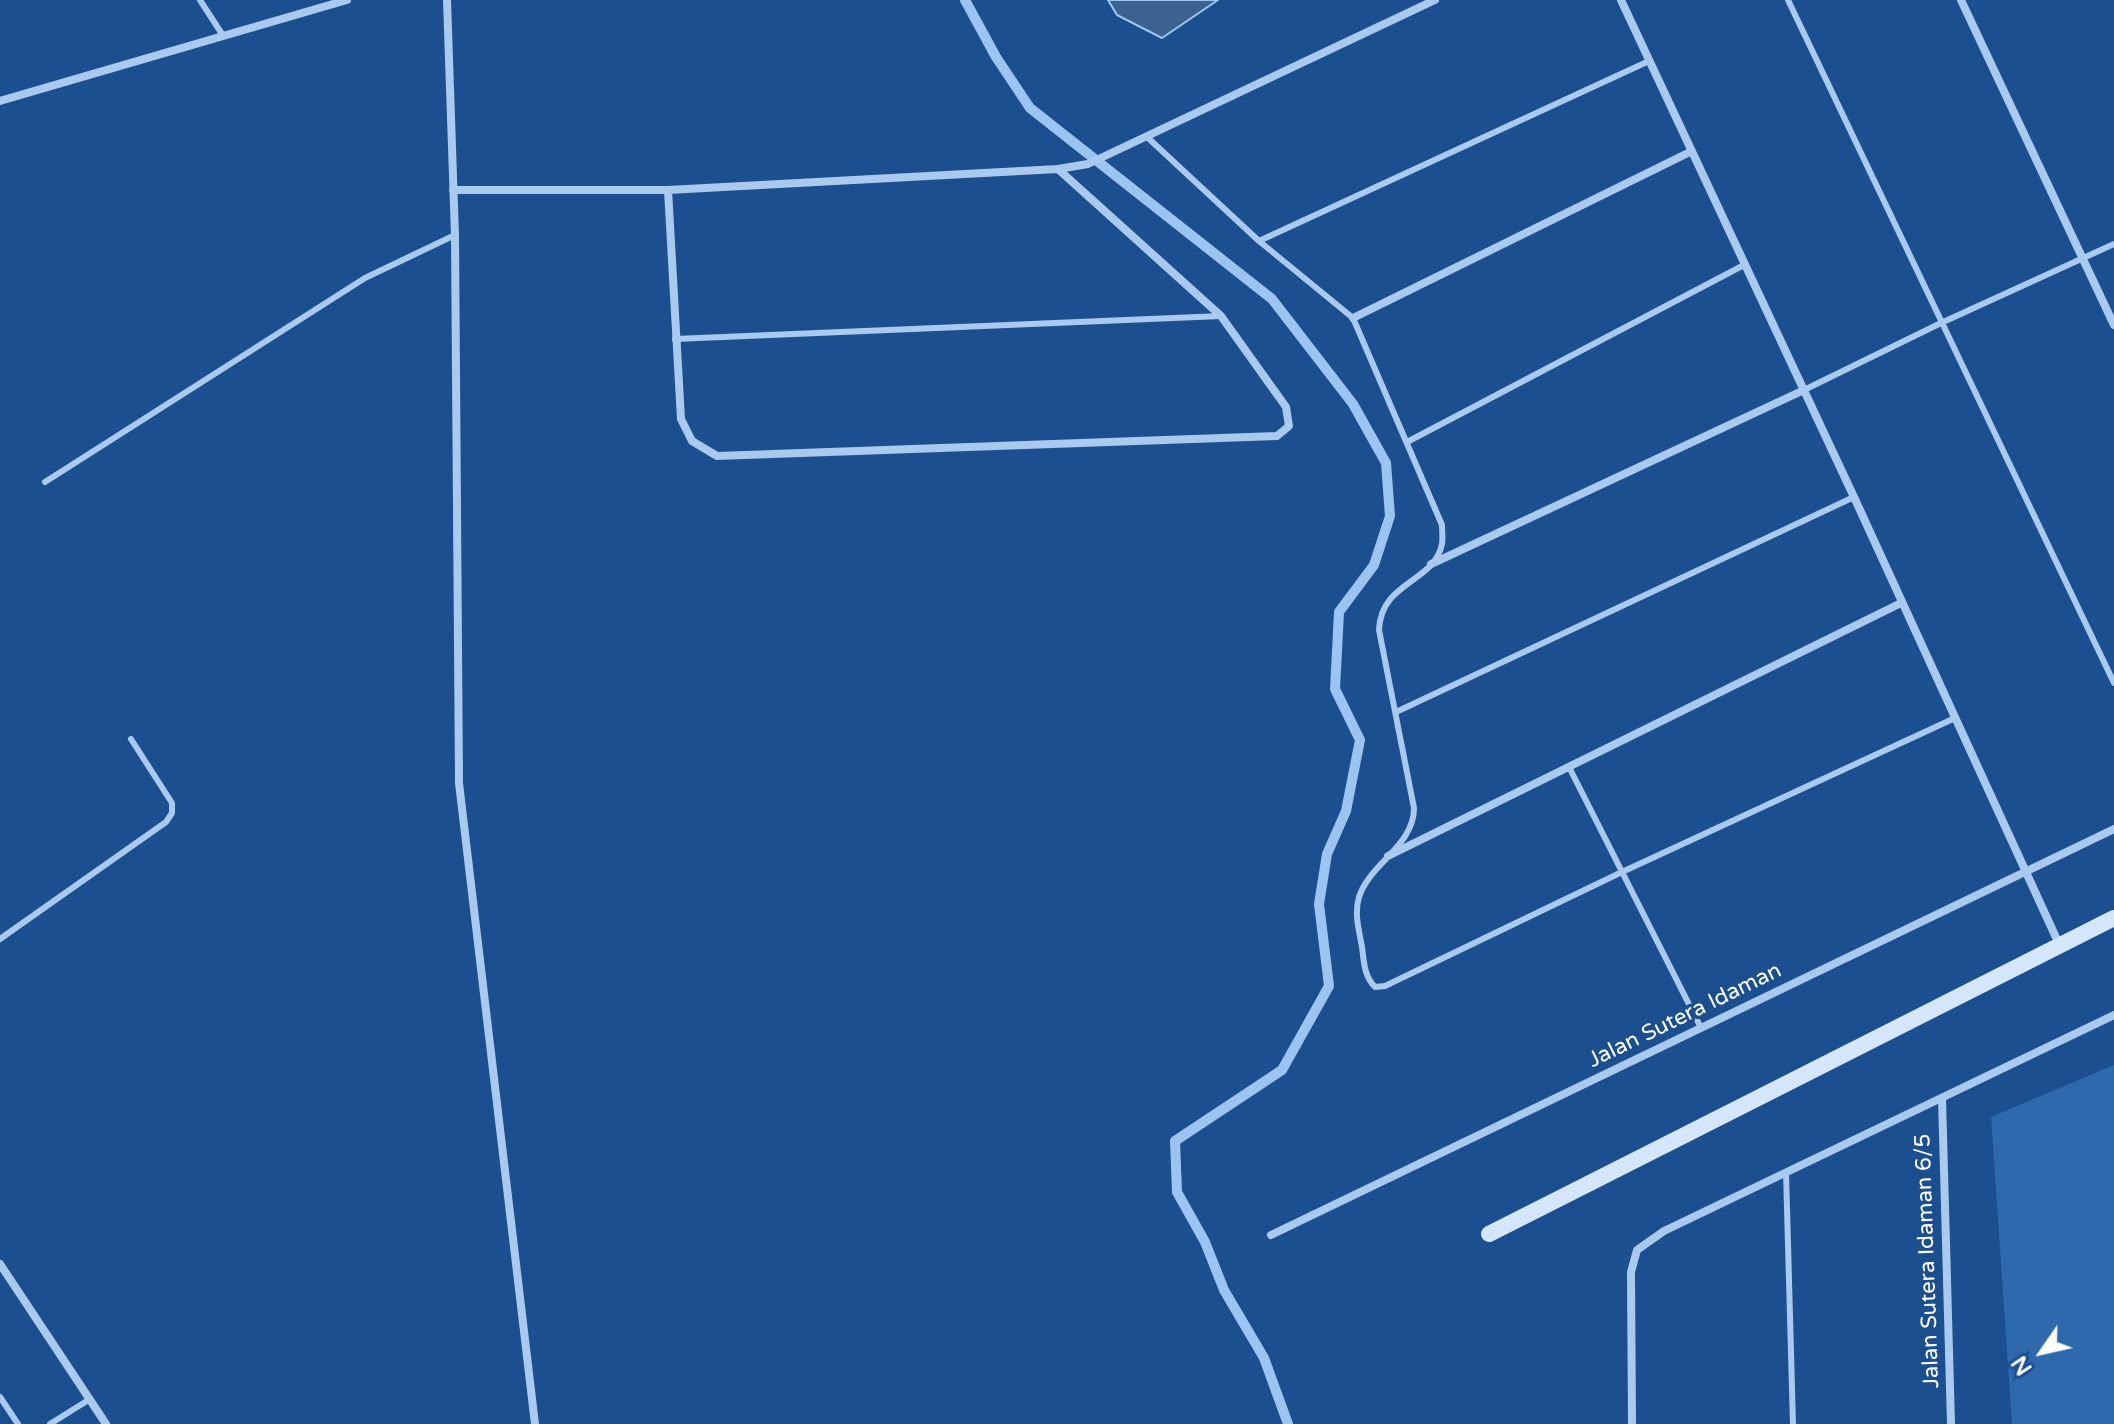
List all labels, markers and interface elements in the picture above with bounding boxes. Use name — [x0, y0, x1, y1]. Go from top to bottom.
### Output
street label: Jalan Sutera Idaman — [1584, 958, 1786, 1074]
street label: Jalan Sutera Idaman 6/5 — [1910, 1133, 1946, 1389]
north arrow — [2002, 1312, 2082, 1392]
text: N — [2006, 1351, 2038, 1380]

